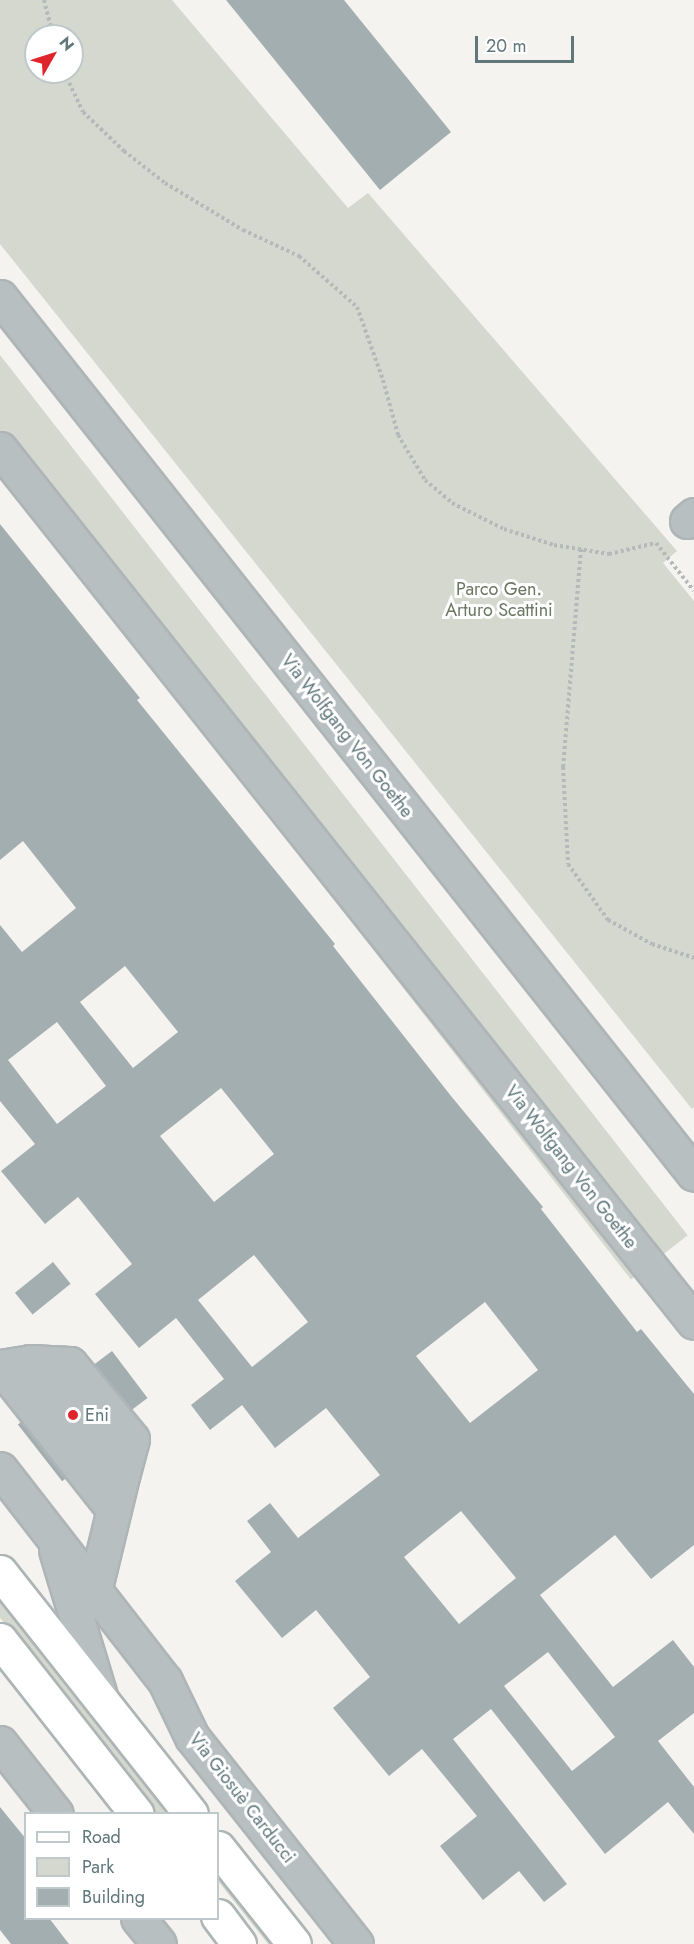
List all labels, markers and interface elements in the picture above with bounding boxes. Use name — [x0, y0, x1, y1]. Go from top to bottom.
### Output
north arrow — [24, 24, 84, 84]
scale bar — [478, 24, 577, 62]
text: N — [54, 31, 80, 56]
text: 20 m — [486, 33, 526, 59]
park label: Parco Gen. Arturo Scattini — [445, 579, 553, 622]
street label: Via Wolfgang Von Goethe — [277, 650, 417, 822]
street label: Via Wolfgang Von Goethe — [501, 1081, 641, 1253]
place label: Eni — [85, 1404, 109, 1426]
marker: Eni — [66, 1408, 80, 1422]
street label: Via Giosuè Carducci — [184, 1729, 300, 1867]
legend — [24, 1812, 219, 1920]
text: Road — [82, 1824, 121, 1850]
text: Park — [82, 1854, 114, 1880]
text: Building — [82, 1884, 145, 1910]

